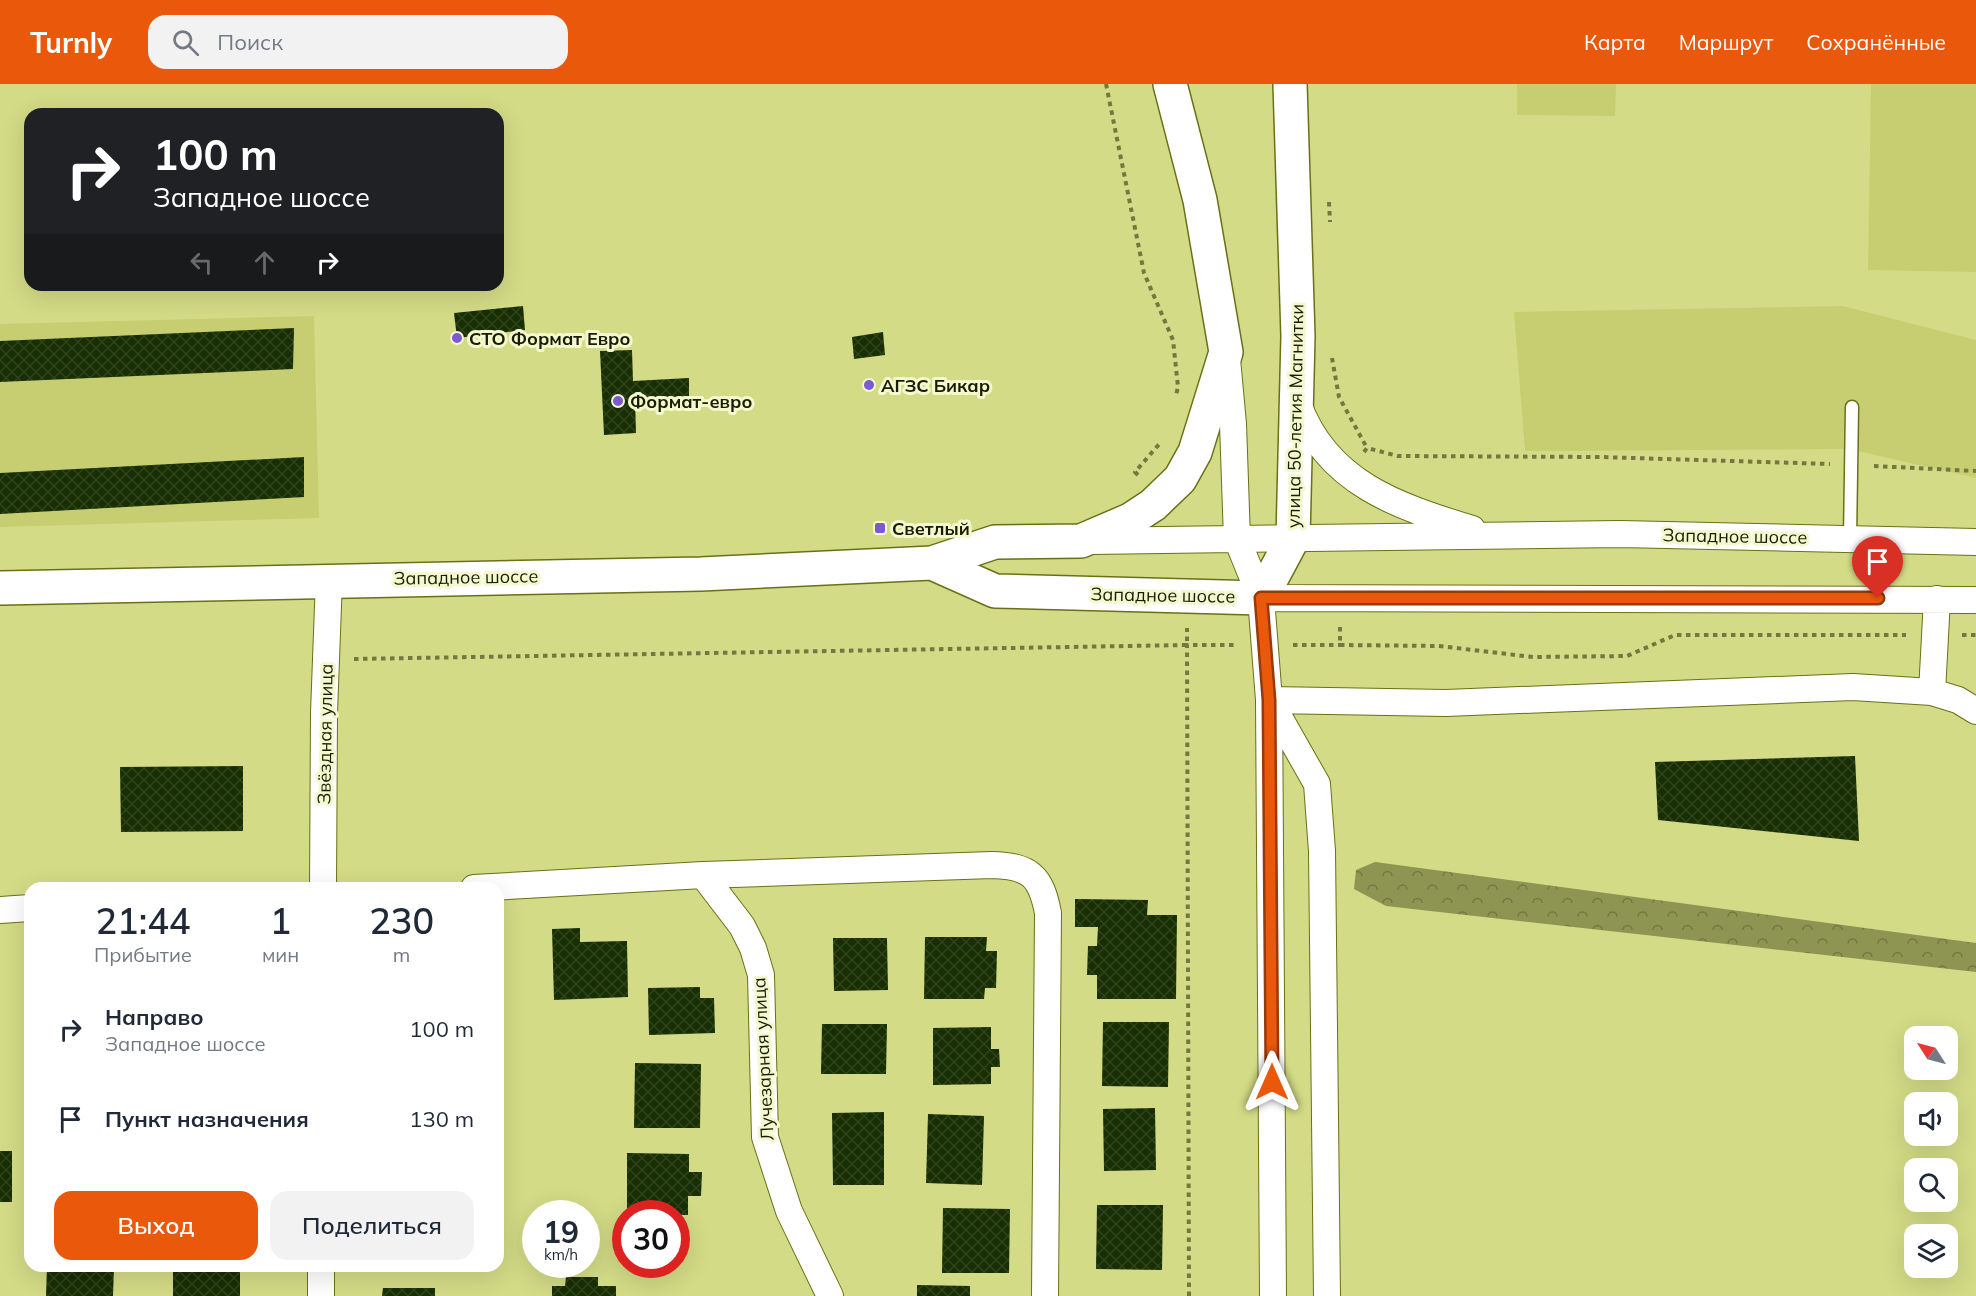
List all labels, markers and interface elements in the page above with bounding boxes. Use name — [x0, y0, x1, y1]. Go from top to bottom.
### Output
search box — [148, 15, 568, 69]
text: Turnly — [30, 25, 112, 60]
icon: search — [169, 26, 202, 59]
text: Поиск — [217, 28, 283, 56]
text: Карта — [1584, 29, 1646, 55]
text: Маршрут — [1679, 29, 1773, 55]
text: Сохранённые — [1806, 29, 1946, 55]
text: 100 m — [153, 128, 278, 181]
icon: right — [54, 132, 132, 210]
text: Западное шоссе — [153, 180, 370, 214]
icon: left — [185, 246, 218, 279]
icon: ahead — [248, 246, 281, 279]
icon: right — [311, 246, 344, 279]
street label: улица 50-летия Магнитки — [1282, 304, 1308, 528]
place label: СТО Формат Евро — [469, 327, 631, 350]
marker: СТО Формат Евро — [450, 331, 464, 345]
place label: АГЗС Бикар — [881, 374, 990, 397]
marker: АГЗС Бикар — [862, 378, 876, 392]
place label: Формат-евро — [630, 390, 752, 413]
marker: Формат-евро — [611, 394, 625, 408]
place label: Светлый — [892, 517, 970, 540]
marker: Светлый — [873, 521, 887, 535]
street label: Западное шоссе — [1663, 523, 1808, 549]
pin — [1852, 536, 1903, 598]
icon: arrive — [1861, 545, 1894, 578]
street label: Западное шоссе — [394, 564, 539, 590]
street label: Западное шоссе — [1091, 582, 1236, 608]
street label: Звёздная улица — [312, 663, 338, 805]
text: 21:44 — [95, 898, 190, 943]
text: 1 — [270, 898, 291, 943]
text: 230 — [369, 898, 434, 943]
text: Прибытие — [94, 942, 192, 967]
text: мин — [262, 942, 299, 967]
text: m — [393, 942, 410, 967]
street label: Лучезарная улица — [747, 977, 779, 1141]
text: Направо — [105, 1003, 203, 1031]
icon: right — [54, 1013, 87, 1046]
text: 100 m — [409, 1015, 474, 1043]
north arrow — [1904, 1026, 1958, 1080]
map controls — [1904, 1026, 1958, 1278]
text: Западное шоссе — [105, 1031, 266, 1056]
position arrow — [1240, 1050, 1304, 1114]
button: sound — [1904, 1092, 1958, 1146]
icon: arrive — [54, 1103, 87, 1136]
text: Пункт назначения — [105, 1105, 309, 1133]
text: 130 m — [409, 1105, 474, 1133]
button: search — [1904, 1158, 1958, 1212]
button: Выход — [54, 1191, 258, 1260]
button: Поделиться — [270, 1191, 474, 1260]
speed limit sign: 30 — [612, 1200, 690, 1278]
text: 19 — [543, 1213, 579, 1251]
button: layers — [1904, 1224, 1958, 1278]
text: km/h — [544, 1245, 578, 1264]

